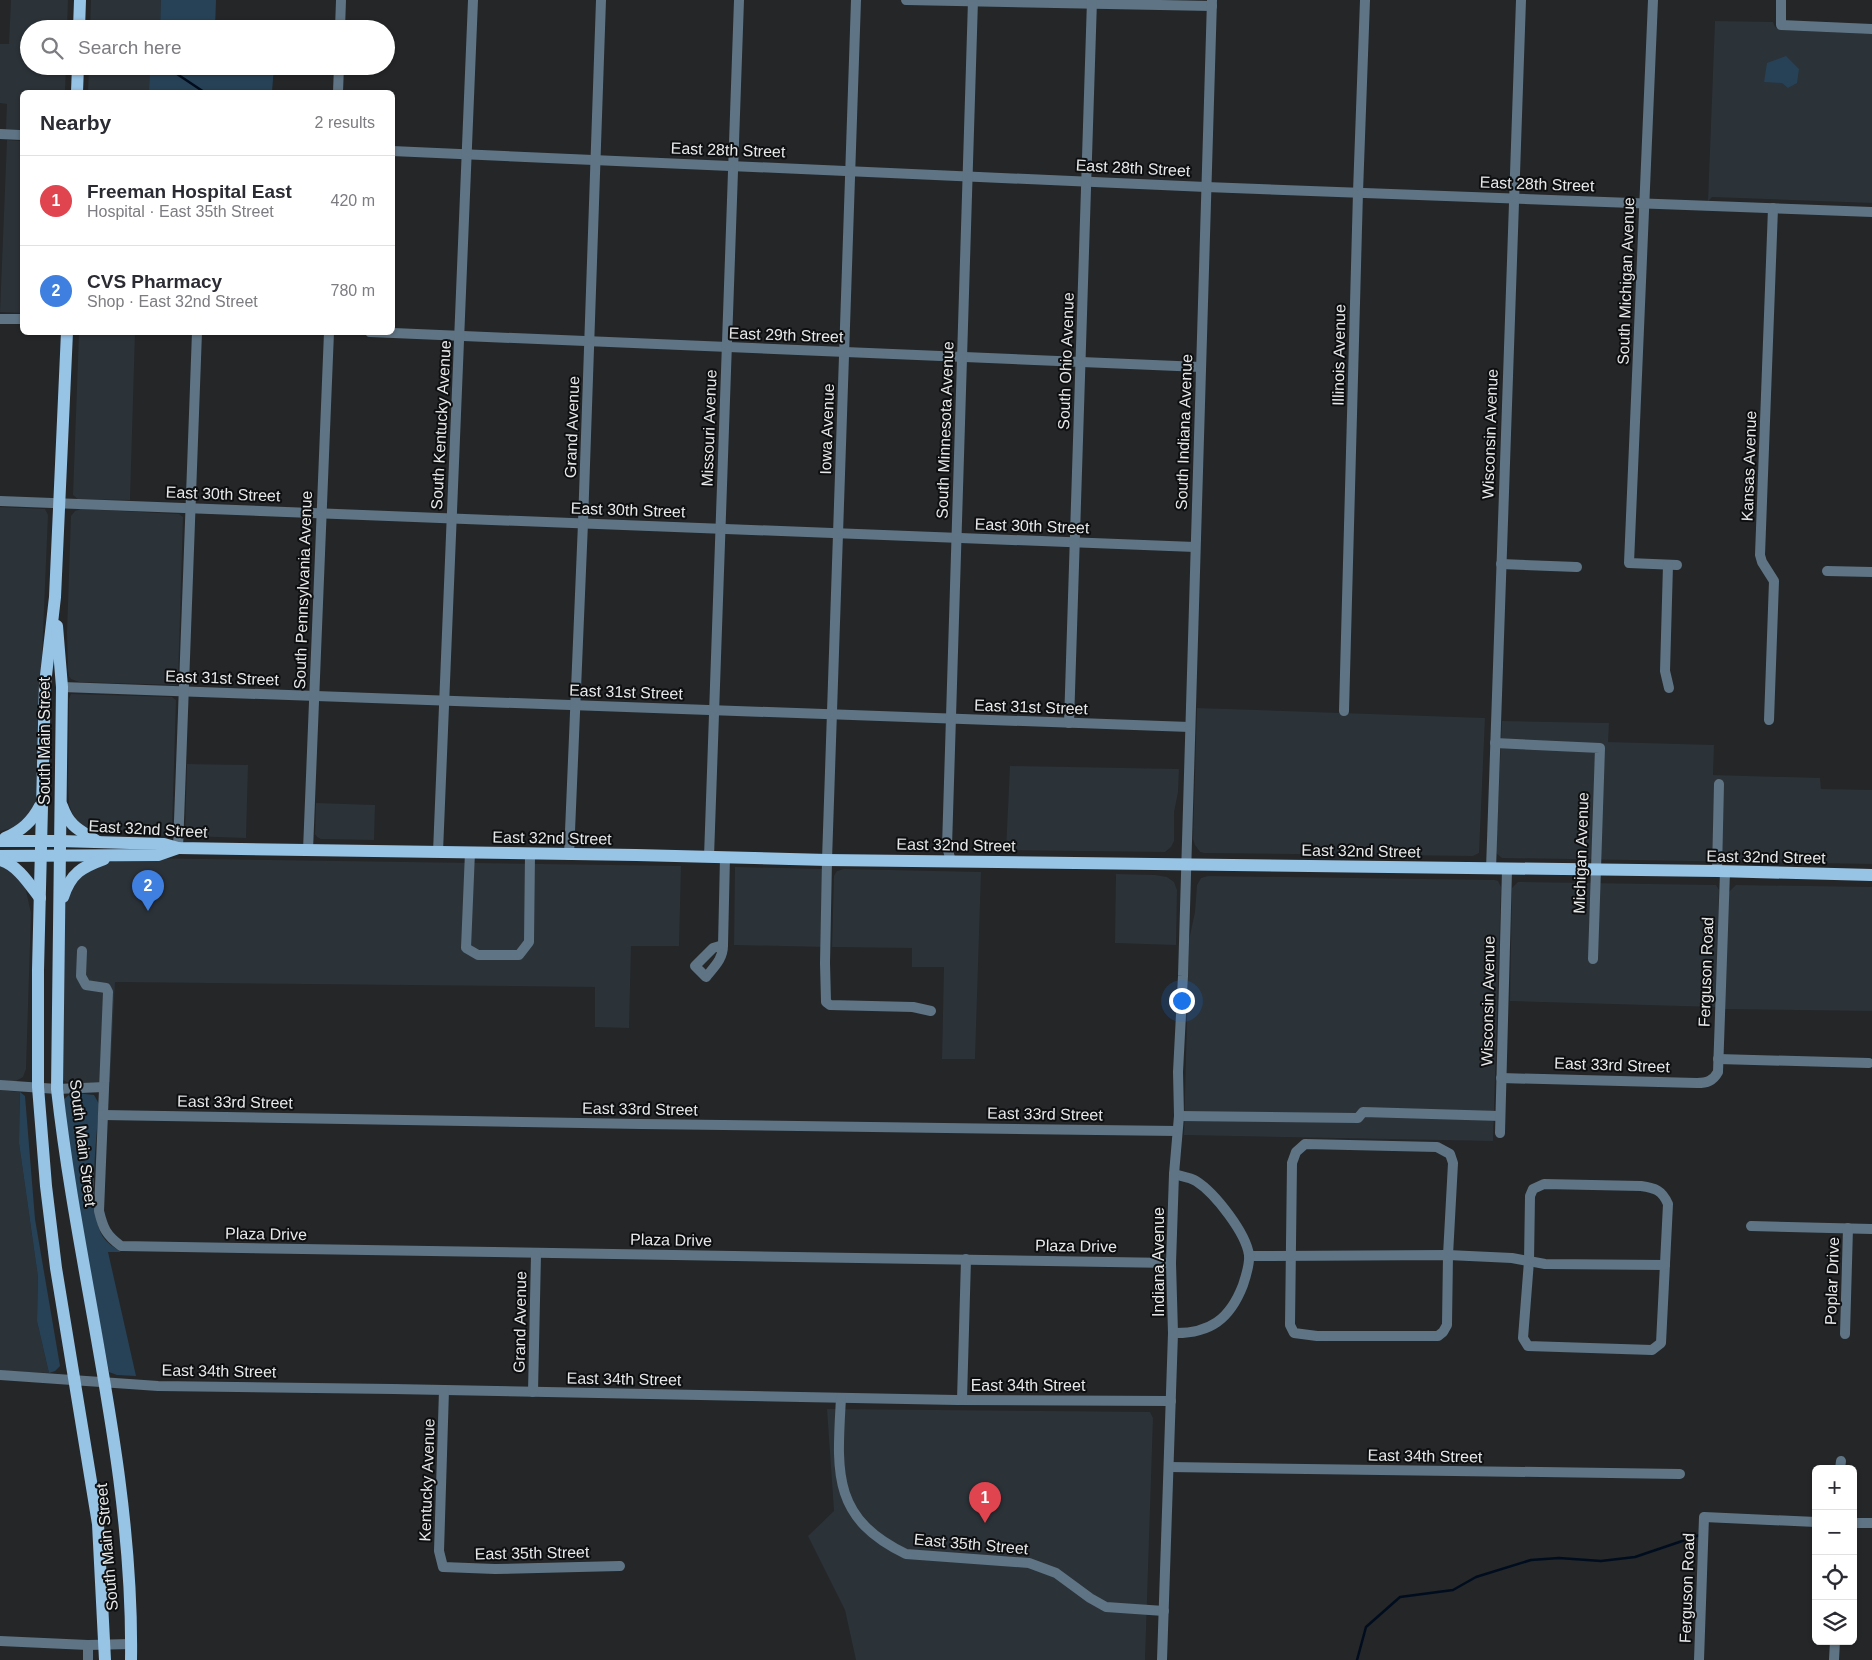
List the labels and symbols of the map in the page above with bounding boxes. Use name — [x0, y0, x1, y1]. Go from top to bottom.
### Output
street label: East 28th Street — [670, 140, 786, 161]
street label: East 28th Street — [1075, 157, 1191, 180]
street label: East 28th Street — [1479, 174, 1595, 195]
street label: South Michigan Avenue — [1615, 197, 1637, 365]
street label: South Ohio Avenue — [1055, 292, 1077, 430]
street label: Illinois Avenue — [1330, 304, 1348, 406]
street label: East 29th Street — [728, 325, 844, 346]
street label: South Kentucky Avenue — [428, 340, 454, 510]
street label: South Minnesota Avenue — [933, 341, 957, 519]
street label: South Indiana Avenue — [1173, 354, 1195, 510]
street label: Wisconsin Avenue — [1479, 368, 1501, 499]
street label: Missouri Avenue — [698, 369, 720, 487]
street label: Grand Avenue — [562, 376, 582, 478]
street label: Iowa Avenue — [817, 383, 837, 475]
street label: Kansas Avenue — [1739, 410, 1759, 522]
street label: East 30th Street — [165, 484, 281, 505]
street label: South Pennsylvania Avenue — [291, 490, 315, 690]
street label: East 30th Street — [570, 500, 686, 521]
street label: East 30th Street — [974, 516, 1090, 537]
street label: East 31st Street — [165, 668, 280, 689]
street label: South Main Street — [36, 676, 53, 805]
street label: East 31st Street — [569, 682, 684, 703]
street label: East 31st Street — [974, 697, 1089, 718]
street label: Michigan Avenue — [1570, 792, 1592, 914]
street label: East 32nd Street — [88, 817, 209, 841]
street label: East 32nd Street — [492, 828, 612, 848]
street label: East 32nd Street — [896, 835, 1016, 855]
street label: East 32nd Street — [1301, 841, 1421, 861]
street label: East 32nd Street — [1706, 847, 1826, 867]
pin: 2 — [132, 870, 164, 911]
street label: Ferguson Road — [1696, 917, 1716, 1027]
street label: Wisconsin Avenue — [1478, 936, 1498, 1066]
your location — [1169, 988, 1195, 1014]
street label: East 33rd Street — [1554, 1054, 1671, 1076]
street label: South Main Street — [67, 1078, 99, 1208]
street label: East 33rd Street — [177, 1092, 293, 1112]
street label: East 33rd Street — [582, 1099, 698, 1119]
street label: East 33rd Street — [987, 1104, 1103, 1124]
street label: Indiana Avenue — [1150, 1207, 1167, 1317]
street label: Plaza Drive — [225, 1225, 307, 1243]
street label: Plaza Drive — [630, 1231, 712, 1249]
street label: Plaza Drive — [1035, 1237, 1117, 1255]
street label: Poplar Drive — [1822, 1237, 1842, 1325]
street label: Grand Avenue — [511, 1271, 529, 1373]
street label: East 34th Street — [161, 1362, 277, 1381]
street label: East 34th Street — [566, 1370, 682, 1389]
street label: East 34th Street — [971, 1377, 1086, 1394]
street label: Kentucky Avenue — [416, 1418, 438, 1542]
street label: East 34th Street — [1367, 1447, 1483, 1466]
street label: South Main Street — [93, 1482, 121, 1612]
pin: 1 — [969, 1482, 1001, 1523]
street label: East 35th Street — [913, 1531, 1029, 1558]
street label: Ferguson Road — [1677, 1533, 1697, 1643]
street label: East 35th Street — [474, 1543, 590, 1562]

